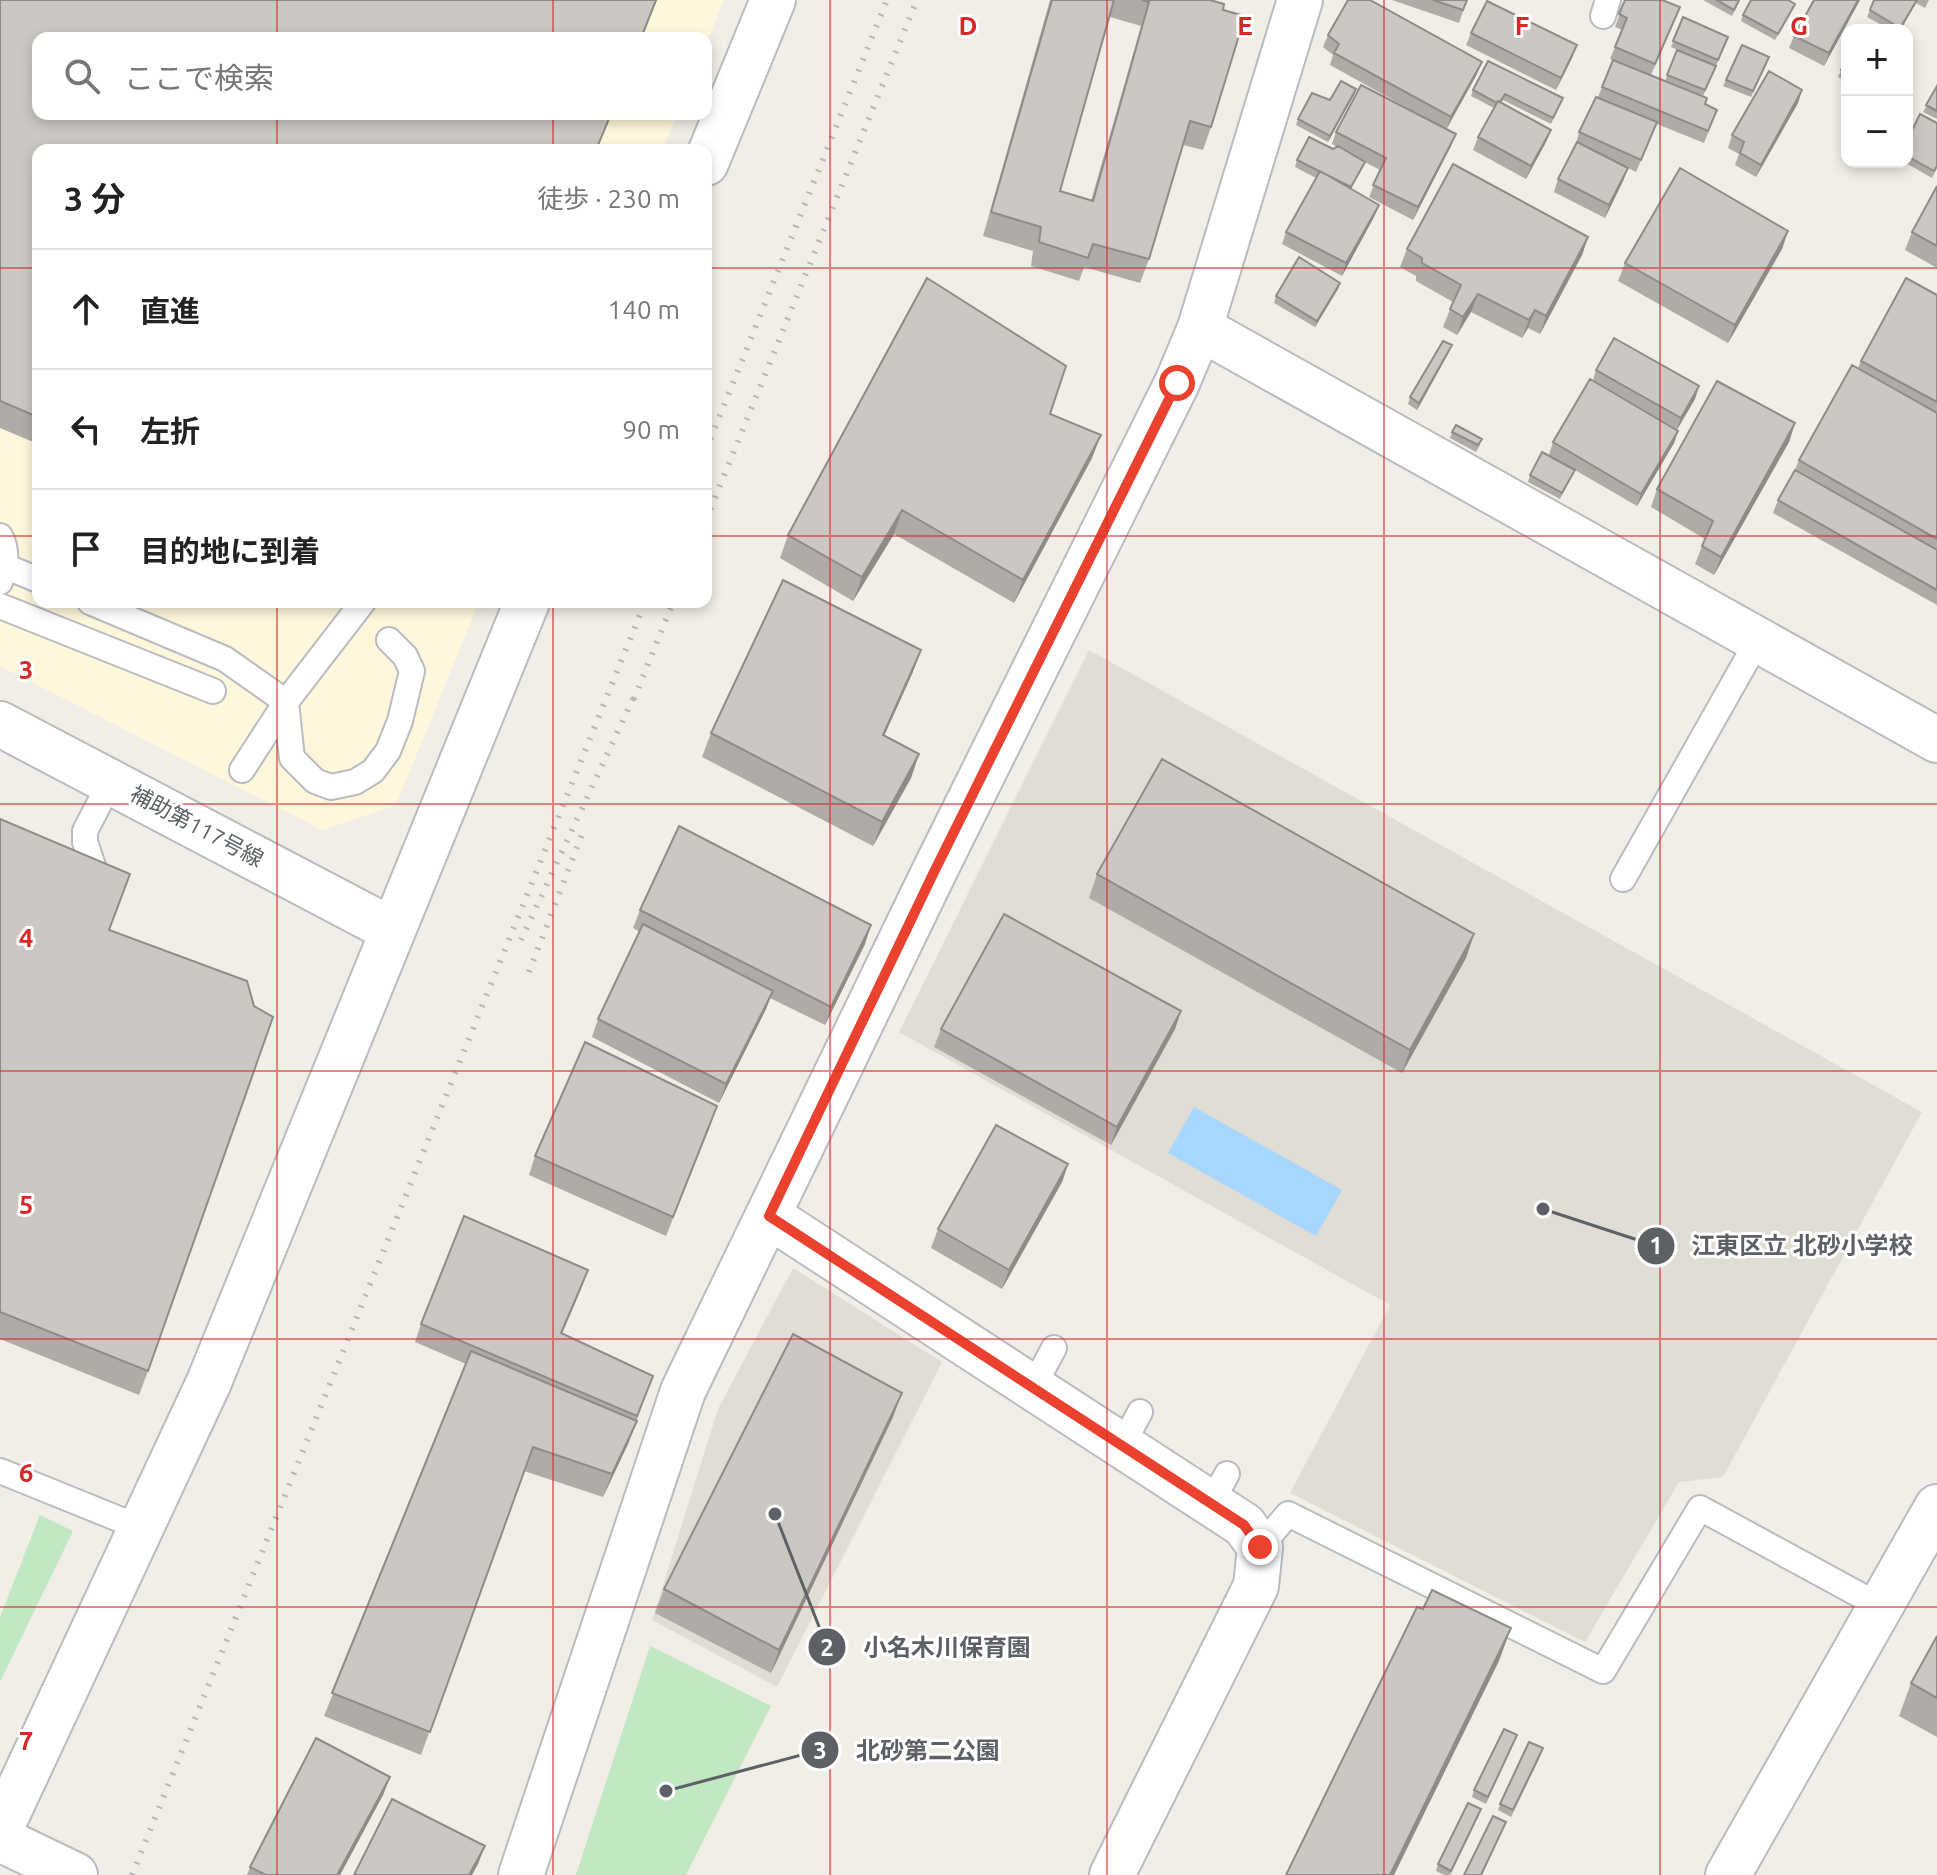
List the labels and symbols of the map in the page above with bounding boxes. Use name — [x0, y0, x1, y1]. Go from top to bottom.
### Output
text: D — [959, 11, 977, 40]
text: E — [1237, 11, 1253, 40]
text: F — [1515, 11, 1529, 40]
text: G — [1790, 11, 1808, 40]
route start — [1159, 365, 1195, 401]
text: 3 — [19, 655, 33, 684]
street label: 補助第117号線 — [126, 780, 268, 871]
text: 4 — [19, 923, 33, 952]
text: 5 — [19, 1190, 33, 1219]
callout: 江東区立 北砂小学校 — [1636, 1222, 1929, 1270]
text: 1 — [1649, 1232, 1663, 1259]
text: 江東区立 北砂小学校 — [1691, 1232, 1913, 1259]
text: 6 — [19, 1458, 33, 1487]
route end — [1242, 1529, 1278, 1565]
callout: 小名木川保育園 — [807, 1623, 1047, 1671]
text: 2 — [820, 1634, 834, 1661]
text: 小名木川保育園 — [863, 1634, 1031, 1661]
text: 7 — [19, 1726, 33, 1755]
callout: 北砂第二公園 — [800, 1726, 1016, 1774]
text: 3 — [813, 1737, 827, 1764]
text: 北砂第二公園 — [856, 1737, 1000, 1764]

